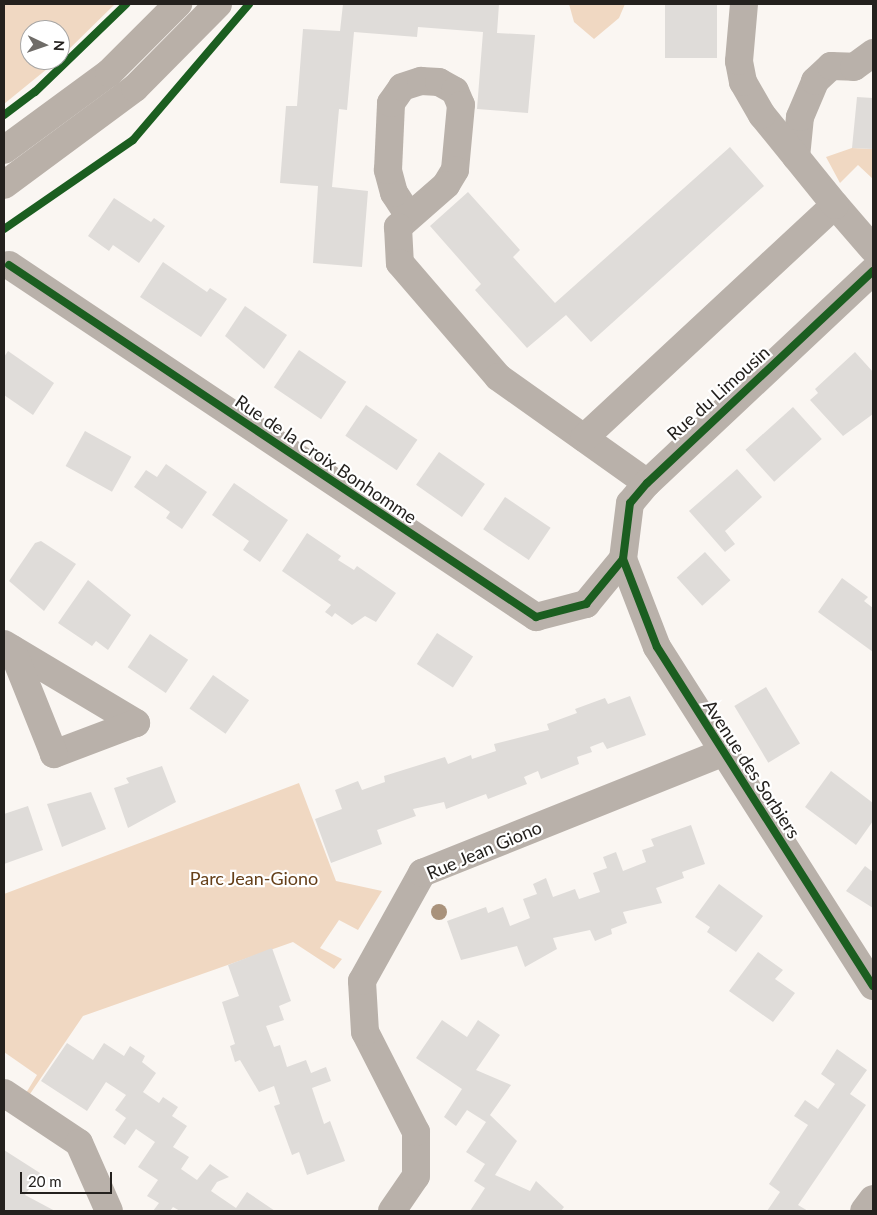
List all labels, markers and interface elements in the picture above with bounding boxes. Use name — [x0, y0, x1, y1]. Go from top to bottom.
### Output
north arrow — [20, 20, 70, 70]
text: N — [51, 40, 68, 52]
street label: Rue du Limousin — [662, 341, 774, 445]
street label: Rue de la Croix Bonhomme — [231, 390, 421, 528]
street label: Avenue des Sorbiers — [699, 696, 805, 842]
street label: Rue Jean Giono — [423, 816, 545, 884]
park label: Parc Jean-Giono — [189, 867, 319, 889]
scale bar — [22, 1162, 115, 1194]
text: 20 m — [28, 1172, 62, 1190]

